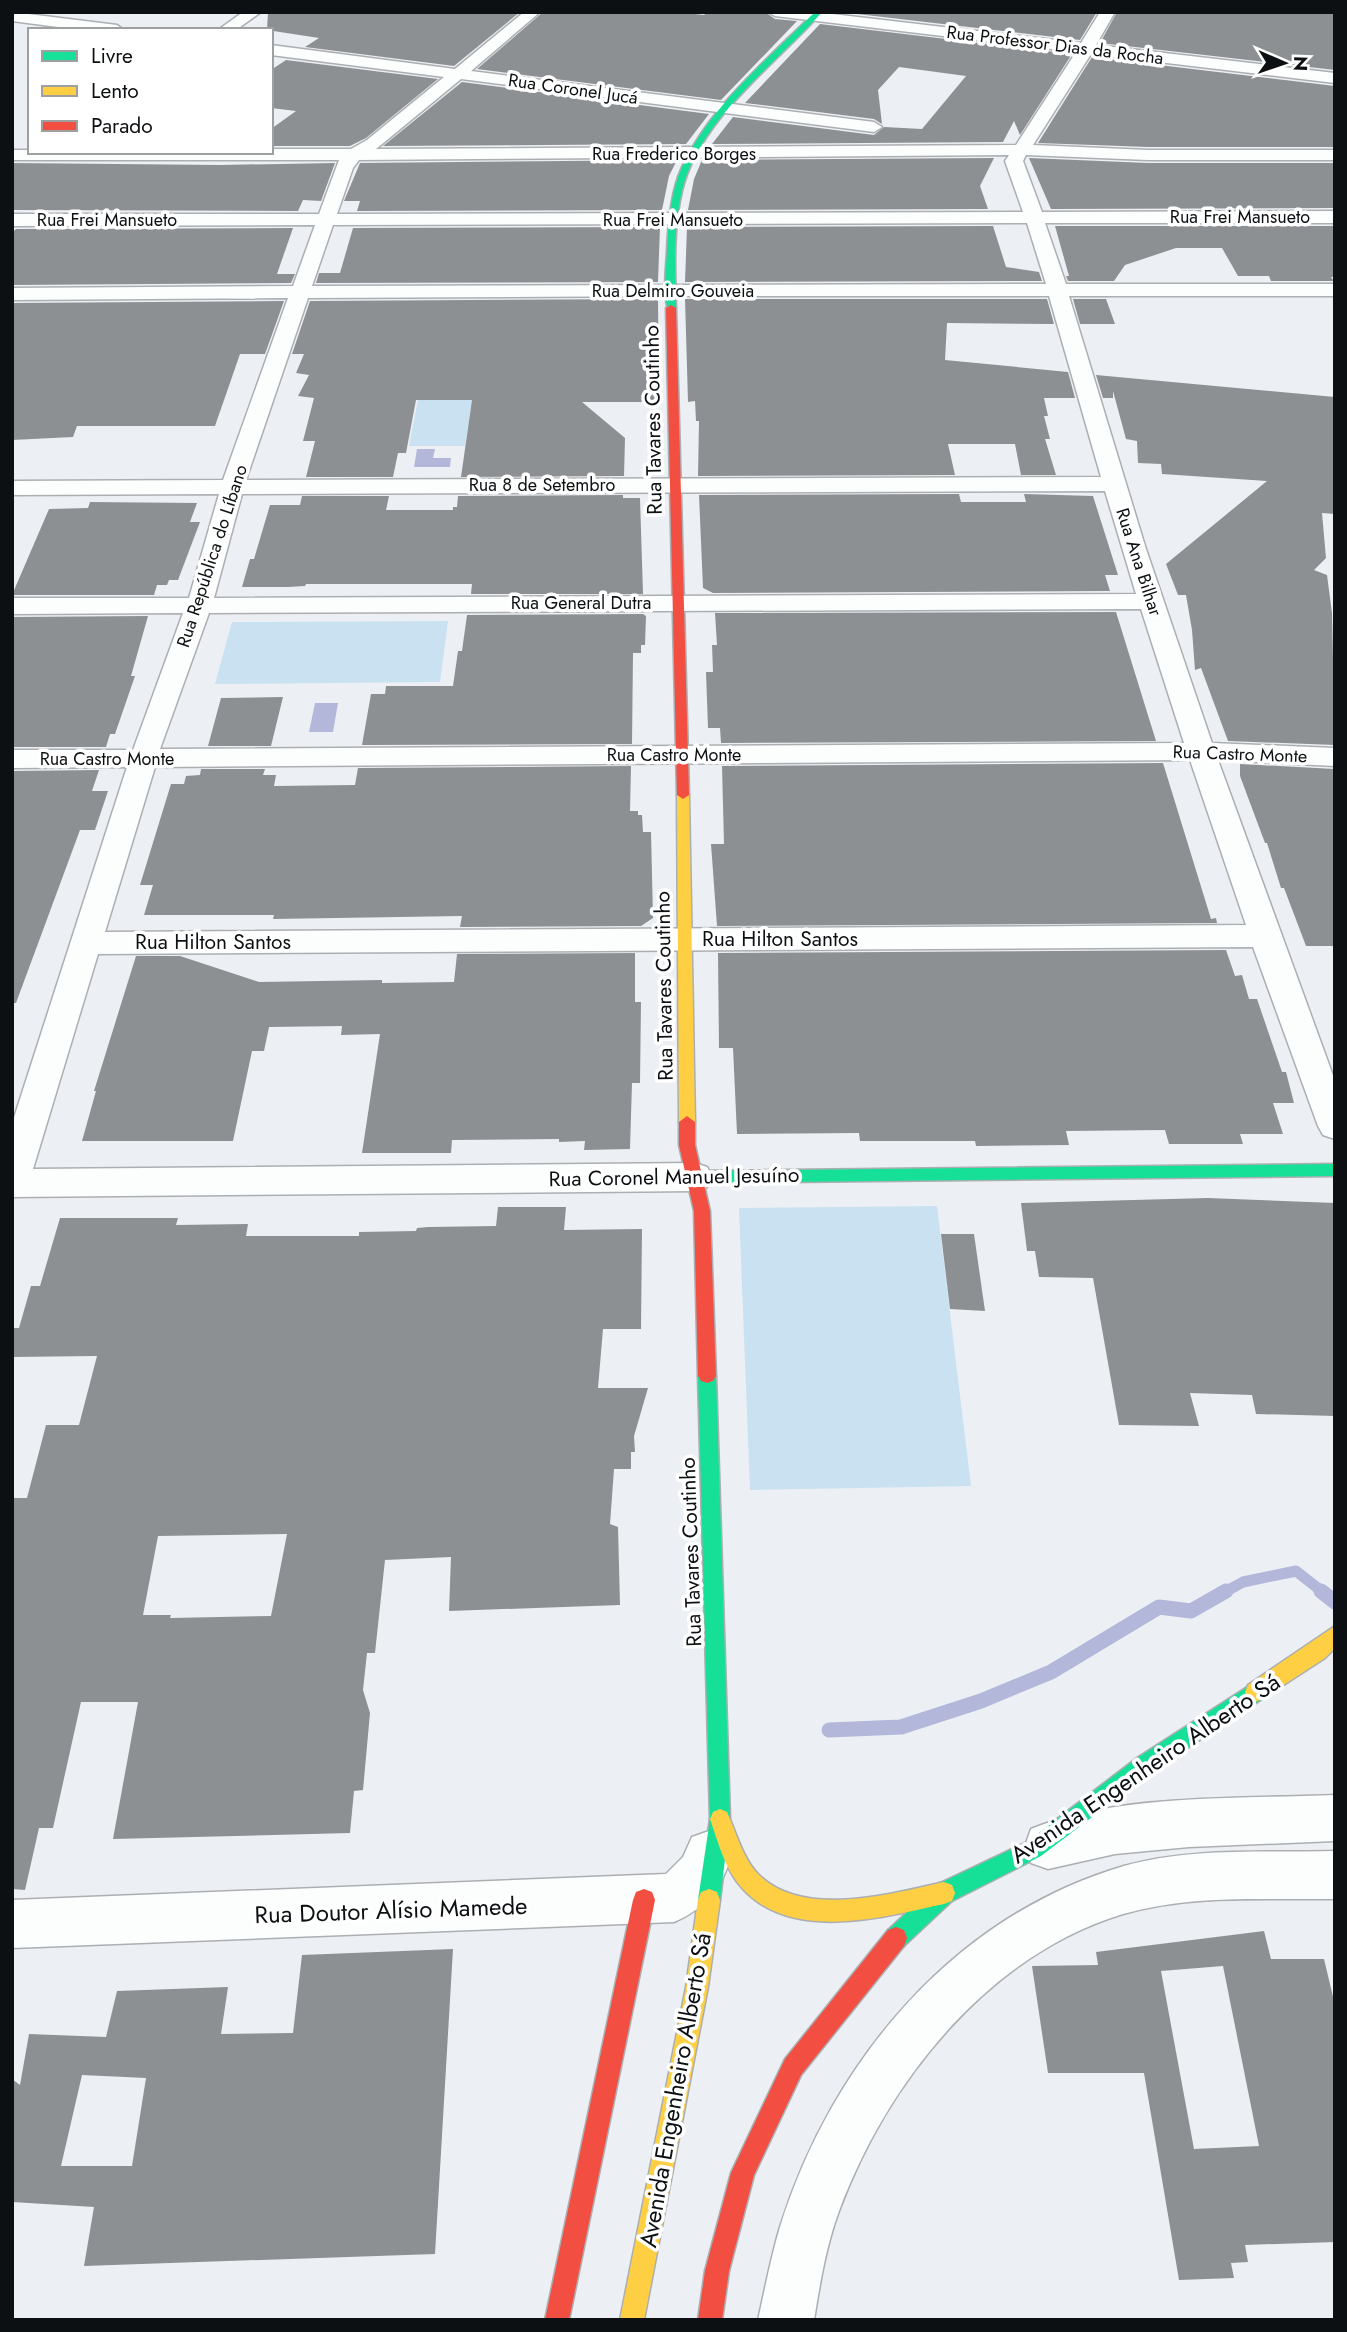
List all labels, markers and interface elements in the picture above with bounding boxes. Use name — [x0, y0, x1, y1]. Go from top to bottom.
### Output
street label: Rua Professor Dias da Rocha — [945, 19, 1165, 71]
legend — [28, 28, 273, 154]
north arrow — [1249, 28, 1319, 98]
text: Livre — [91, 41, 133, 71]
text: N — [1287, 56, 1314, 72]
street label: Rua Coronel Jucá — [506, 67, 640, 111]
text: Lento — [91, 76, 139, 106]
text: Parado — [91, 111, 153, 141]
street label: Rua Frederico Borges — [592, 141, 756, 167]
street label: Rua Frei Mansueto — [1170, 204, 1310, 230]
street label: Rua Frei Mansueto — [37, 207, 177, 233]
street label: Rua Frei Mansueto — [603, 207, 743, 233]
street label: Rua Delmiro Gouveia — [592, 278, 754, 304]
street label: Rua Tavares Coutinho — [636, 325, 670, 515]
street label: Rua República do Líbano — [170, 461, 254, 651]
street label: Rua 8 de Setembro — [469, 472, 615, 498]
street label: Rua Ana Bilhar — [1109, 505, 1169, 620]
street label: Rua General Dutra — [511, 590, 651, 616]
street label: Rua Castro Monte — [1172, 739, 1308, 769]
street label: Rua Castro Monte — [607, 742, 741, 768]
street label: Rua Castro Monte — [40, 746, 174, 772]
street label: Rua Tavares Coutinho — [647, 891, 681, 1081]
street label: Rua Hilton Santos — [702, 924, 858, 954]
street label: Rua Hilton Santos — [135, 927, 291, 957]
street label: Rua Coronel Manuel Jesuíno — [548, 1160, 800, 1194]
street label: Rua Tavares Coutinho — [673, 1457, 709, 1647]
street label: Avenida Engenheiro Alberto Sá — [1003, 1664, 1287, 1872]
street label: Rua Doutor Alísio Mamede — [254, 1888, 528, 1932]
street label: Avenida Engenheiro Alberto Sá — [630, 1930, 720, 2250]

